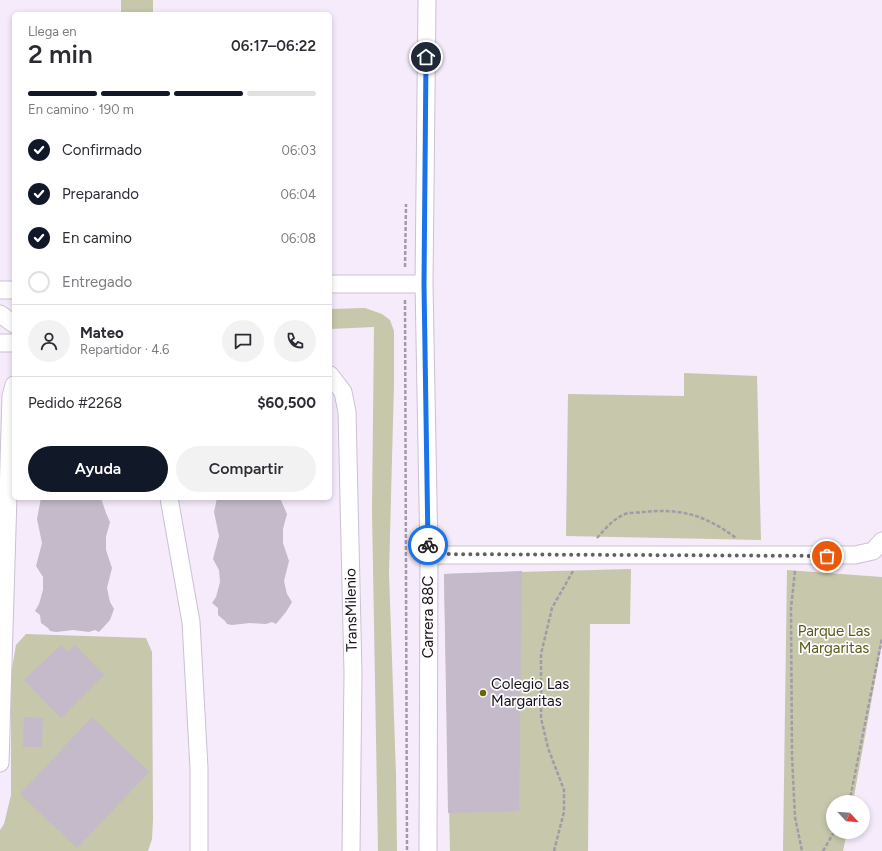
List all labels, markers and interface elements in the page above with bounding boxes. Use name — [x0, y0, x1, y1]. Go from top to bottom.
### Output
text: Llega en — [28, 24, 77, 39]
text: 06:17–06:22 — [231, 37, 316, 55]
text: 2 min — [28, 38, 93, 70]
pin — [409, 40, 443, 74]
icon: home — [415, 46, 437, 68]
text: En camino · 190 m — [28, 102, 134, 117]
icon: check — [28, 139, 50, 161]
text: Confirmado — [62, 141, 142, 159]
text: 06:03 — [282, 143, 316, 158]
icon: check — [28, 183, 50, 205]
text: Preparando — [62, 185, 139, 203]
text: 06:04 — [281, 187, 316, 202]
icon: check — [28, 227, 50, 249]
text: En camino — [62, 229, 132, 247]
text: 06:08 — [281, 231, 316, 246]
text: Entregado — [62, 273, 132, 291]
button: person — [28, 320, 70, 362]
button: chat — [222, 320, 264, 362]
button: phone — [274, 320, 316, 362]
text: Mateo — [80, 324, 124, 342]
text: Repartidor · 4.6 — [80, 342, 169, 357]
text: Pedido #2268 — [28, 394, 122, 412]
text: $60,500 — [257, 394, 316, 412]
button: Ayuda — [28, 446, 168, 492]
button: Compartir — [176, 446, 316, 492]
courier — [408, 525, 448, 565]
icon: bike — [417, 534, 439, 556]
pin — [810, 539, 844, 573]
icon: bag — [816, 545, 838, 567]
street label: TransMilenio — [341, 568, 361, 652]
street label: Carrera 88C — [419, 576, 437, 658]
park label: Parque Las Margaritas — [798, 622, 870, 657]
place label: Colegio Las Margaritas — [491, 675, 569, 710]
marker: Colegio Las Margaritas — [478, 688, 488, 698]
north arrow — [826, 795, 870, 839]
map controls — [826, 795, 870, 839]

